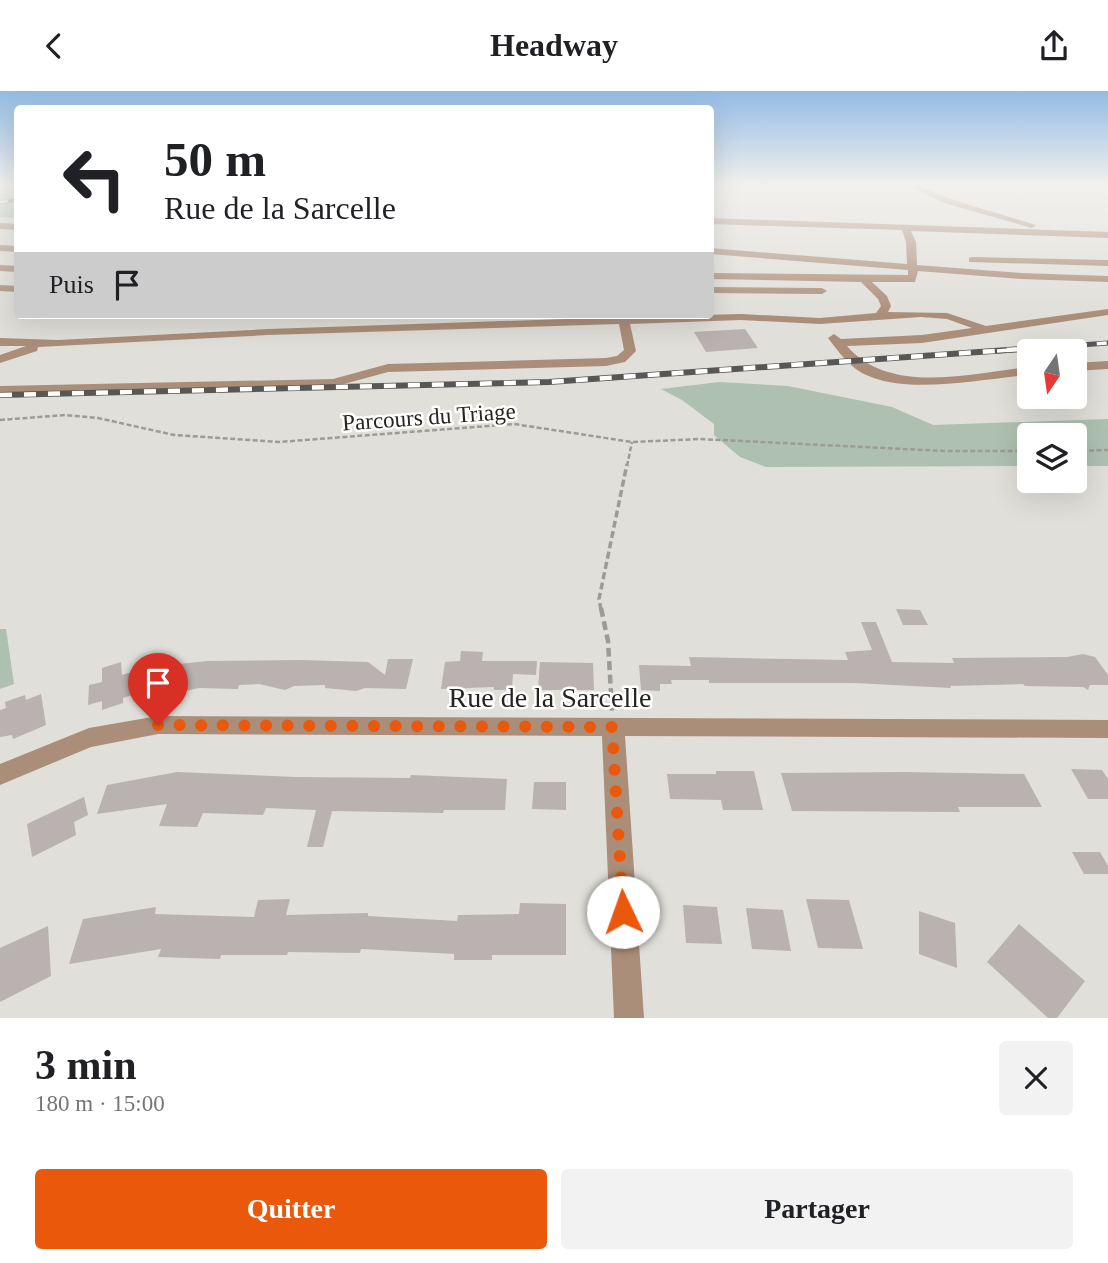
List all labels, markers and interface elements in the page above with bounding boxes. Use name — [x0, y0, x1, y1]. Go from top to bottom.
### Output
icon: back — [35, 27, 73, 65]
text: Headway — [490, 27, 618, 63]
icon: share — [1035, 27, 1073, 65]
text: 50 m — [164, 132, 266, 187]
icon: left — [49, 133, 140, 224]
text: Rue de la Sarcelle — [164, 190, 396, 226]
icon: arrive — [108, 266, 146, 304]
text: Puis — [49, 270, 94, 299]
north arrow — [1017, 339, 1087, 409]
map controls — [1017, 339, 1087, 493]
street label: Parcours du Triage — [341, 398, 517, 436]
button: layers — [1017, 423, 1087, 493]
pin — [128, 653, 188, 725]
icon: arrive — [139, 664, 177, 702]
street label: Rue de la Sarcelle — [449, 682, 651, 713]
position arrow — [586, 875, 660, 949]
button: close — [999, 1041, 1073, 1115]
text: 3 min — [35, 1042, 137, 1088]
text: 180 m · 15:00 — [35, 1091, 165, 1116]
button: Quitter — [35, 1169, 547, 1249]
button: Partager — [561, 1169, 1073, 1249]

